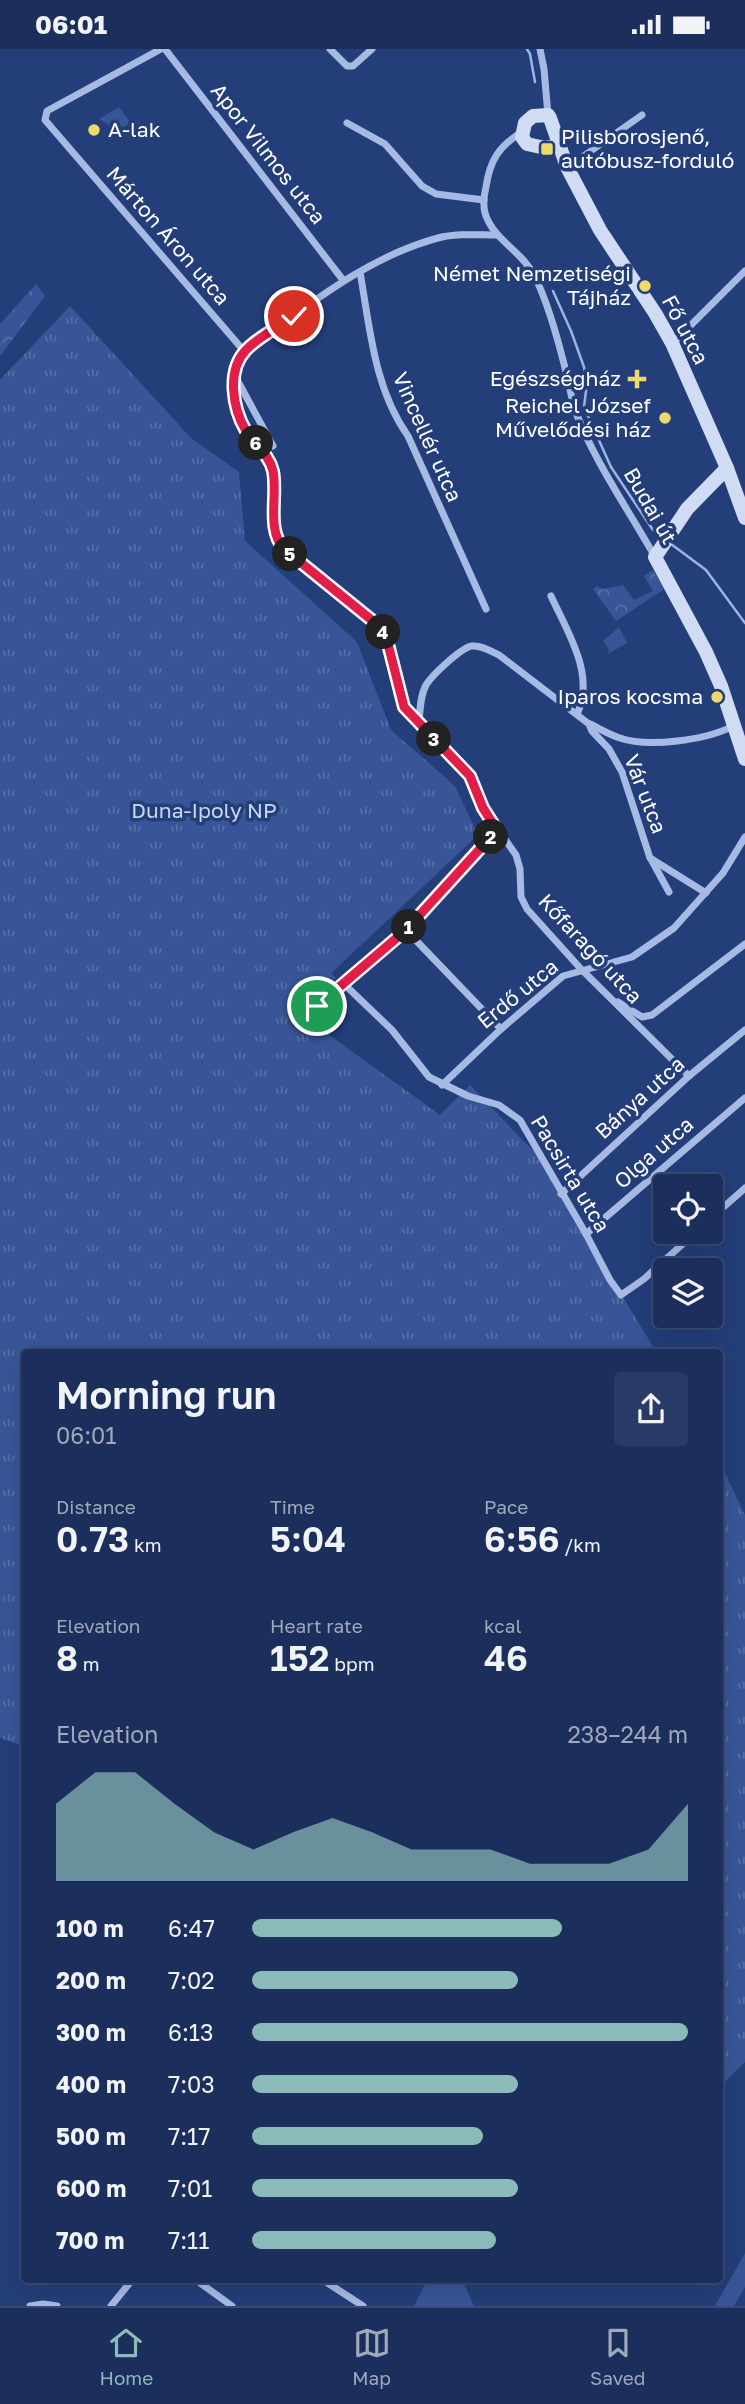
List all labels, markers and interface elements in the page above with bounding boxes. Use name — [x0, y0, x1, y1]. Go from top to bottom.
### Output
text: 06:01 — [35, 9, 107, 40]
street label: Apor Vilmos utca — [206, 78, 332, 229]
place label: A-lak — [108, 116, 161, 142]
marker: A-lak — [86, 122, 102, 138]
place label: Pilisborosjenő, autóbusz-forduló — [561, 123, 734, 173]
marker: Pilisborosjenő, autóbusz-forduló — [539, 141, 555, 157]
street label: Márton Áron utca — [102, 161, 236, 310]
place label: Német Nemzetiségi Tájház — [433, 260, 631, 310]
marker: Német Nemzetiségi Tájház — [637, 278, 653, 294]
pin — [264, 286, 324, 346]
street label: Fő utca — [657, 291, 715, 369]
icon: check — [275, 297, 313, 335]
place label: Egészségház — [490, 365, 621, 391]
street label: Vincellér utca — [388, 368, 468, 506]
marker: Egészségház — [627, 369, 647, 389]
place label: Reichel József Művelődési ház — [495, 392, 651, 442]
marker: Reichel József Művelődési ház — [657, 410, 673, 426]
pin: 6 — [238, 425, 274, 461]
text: 6 — [249, 431, 262, 454]
street label: Budai út — [619, 463, 683, 548]
pin: 5 — [272, 537, 308, 571]
text: 5 — [284, 542, 295, 565]
pin: 4 — [366, 615, 400, 649]
text: 4 — [377, 620, 388, 643]
place label: Iparos kocsma — [558, 683, 703, 709]
marker: Iparos kocsma — [709, 689, 725, 705]
pin: 3 — [416, 721, 452, 757]
text: 3 — [428, 727, 439, 750]
street label: Vár utca — [619, 750, 673, 837]
park label: Duna-Ipoly NP — [131, 797, 277, 823]
pin: 2 — [474, 819, 508, 855]
text: 2 — [485, 825, 496, 848]
street label: Kőfaragó utca — [533, 888, 648, 1009]
pin: 1 — [392, 909, 426, 945]
text: 1 — [404, 915, 413, 938]
street label: Erdő utca — [472, 953, 563, 1034]
pin — [287, 976, 347, 1036]
icon: arrive — [298, 987, 336, 1025]
street label: Bánya utca — [589, 1050, 689, 1144]
street label: Pacsirta utca — [526, 1110, 616, 1237]
street label: Olga utca — [608, 1111, 698, 1194]
map controls — [653, 1174, 723, 1328]
button: locate — [653, 1174, 723, 1244]
button: layers — [653, 1258, 723, 1328]
text: Morning run — [56, 1372, 277, 1417]
button: share — [614, 1372, 688, 1446]
text: 06:01 — [56, 1421, 117, 1449]
text: Distance — [56, 1495, 136, 1518]
text: Time — [270, 1495, 315, 1518]
text: Pace — [484, 1495, 528, 1518]
text: 0.73 — [56, 1518, 129, 1560]
text: 5:04 — [270, 1518, 346, 1560]
text: 6:56 — [484, 1518, 560, 1560]
text: km — [129, 1533, 162, 1556]
text: /km — [560, 1533, 601, 1556]
text: Elevation — [56, 1614, 141, 1637]
text: Heart rate — [270, 1614, 363, 1637]
text: kcal — [484, 1614, 522, 1637]
text: 8 — [56, 1637, 78, 1679]
text: 152 — [270, 1637, 330, 1679]
text: 46 — [484, 1637, 528, 1679]
text: m — [78, 1652, 100, 1675]
text: bpm — [330, 1652, 375, 1675]
text: Elevation — [56, 1720, 158, 1748]
text: 238–244 m — [567, 1720, 688, 1748]
text: 100 m — [56, 1914, 124, 1942]
text: 6:47 — [168, 1914, 215, 1942]
text: 200 m — [56, 1966, 126, 1994]
text: 7:02 — [168, 1966, 215, 1994]
text: 300 m — [56, 2018, 126, 2046]
text: 6:13 — [168, 2018, 213, 2046]
text: 400 m — [56, 2070, 126, 2098]
text: 7:03 — [168, 2070, 215, 2098]
text: 500 m — [56, 2122, 126, 2150]
text: 7:17 — [168, 2122, 210, 2150]
text: 600 m — [56, 2174, 126, 2202]
text: 7:01 — [168, 2174, 213, 2202]
text: 700 m — [56, 2226, 124, 2254]
text: 7:11 — [168, 2226, 209, 2254]
tab: Home — [100, 2324, 153, 2389]
tab: Map — [352, 2324, 391, 2389]
tab: Saved — [590, 2324, 645, 2389]

